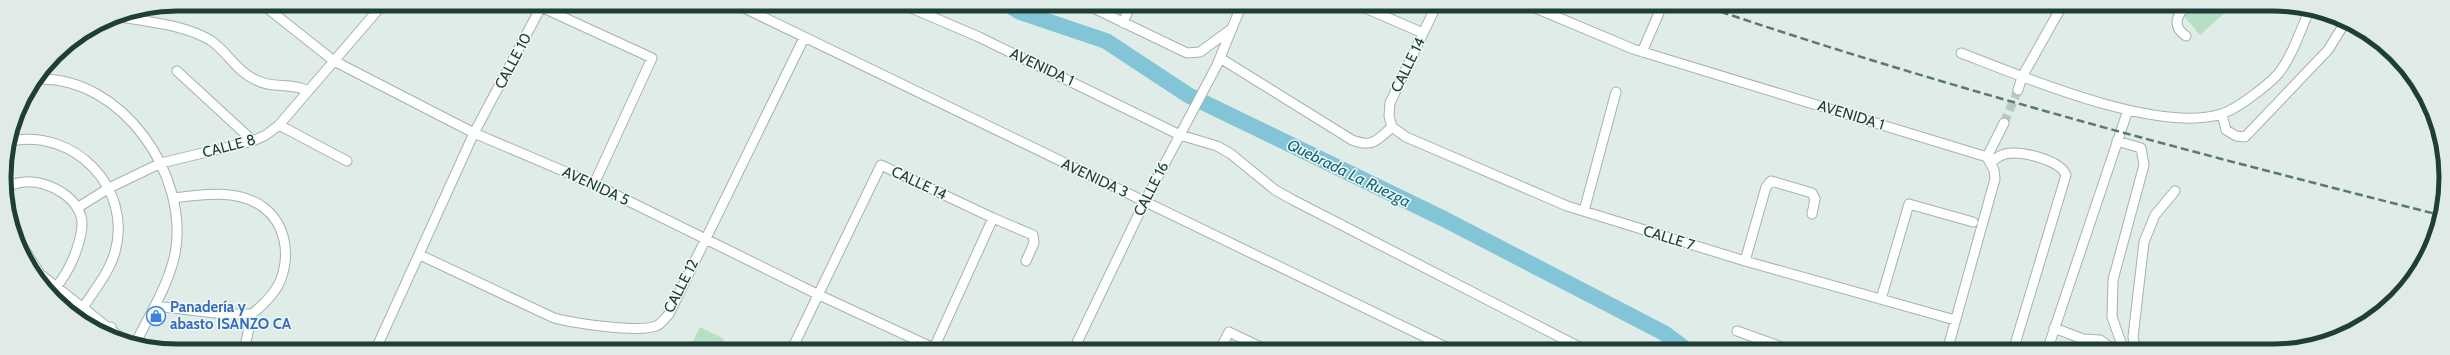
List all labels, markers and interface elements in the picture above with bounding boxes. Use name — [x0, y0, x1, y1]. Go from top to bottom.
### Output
street label: CALLE 10 — [491, 30, 535, 92]
street label: CALLE 14 — [1387, 34, 1429, 95]
street label: AVENIDA 1 — [1007, 44, 1077, 90]
street label: AVENIDA 1 — [1816, 96, 1886, 134]
street label: CALLE 8 — [200, 130, 258, 162]
water label: Quebrada La Ruezga — [1284, 135, 1414, 211]
street label: AVENIDA 3 — [1059, 155, 1131, 201]
street label: CALLE 16 — [1130, 159, 1172, 219]
street label: CALLE 14 — [889, 162, 950, 204]
street label: AVENIDA 5 — [560, 163, 632, 209]
street label: CALLE 7 — [1641, 222, 1697, 254]
street label: CALLE 12 — [660, 256, 702, 316]
place label: Panadería y abasto ISANZO CA — [170, 298, 292, 333]
shop icon: Panadería y abasto ISANZO CA — [145, 305, 167, 327]

